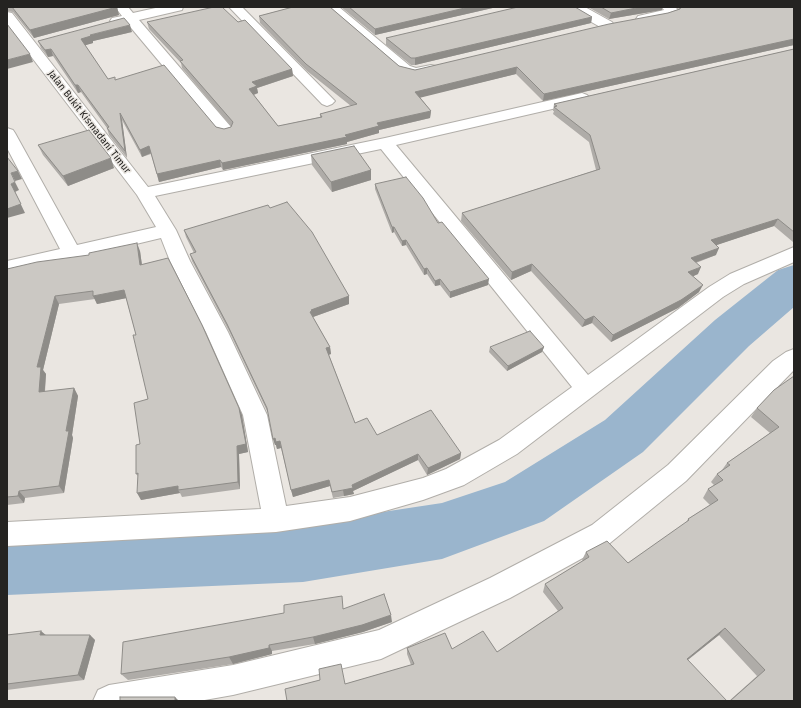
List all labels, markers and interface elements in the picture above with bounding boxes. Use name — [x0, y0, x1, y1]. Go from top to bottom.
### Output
street label: Jalan Bukit Kismadani Timur — [45, 68, 133, 176]

